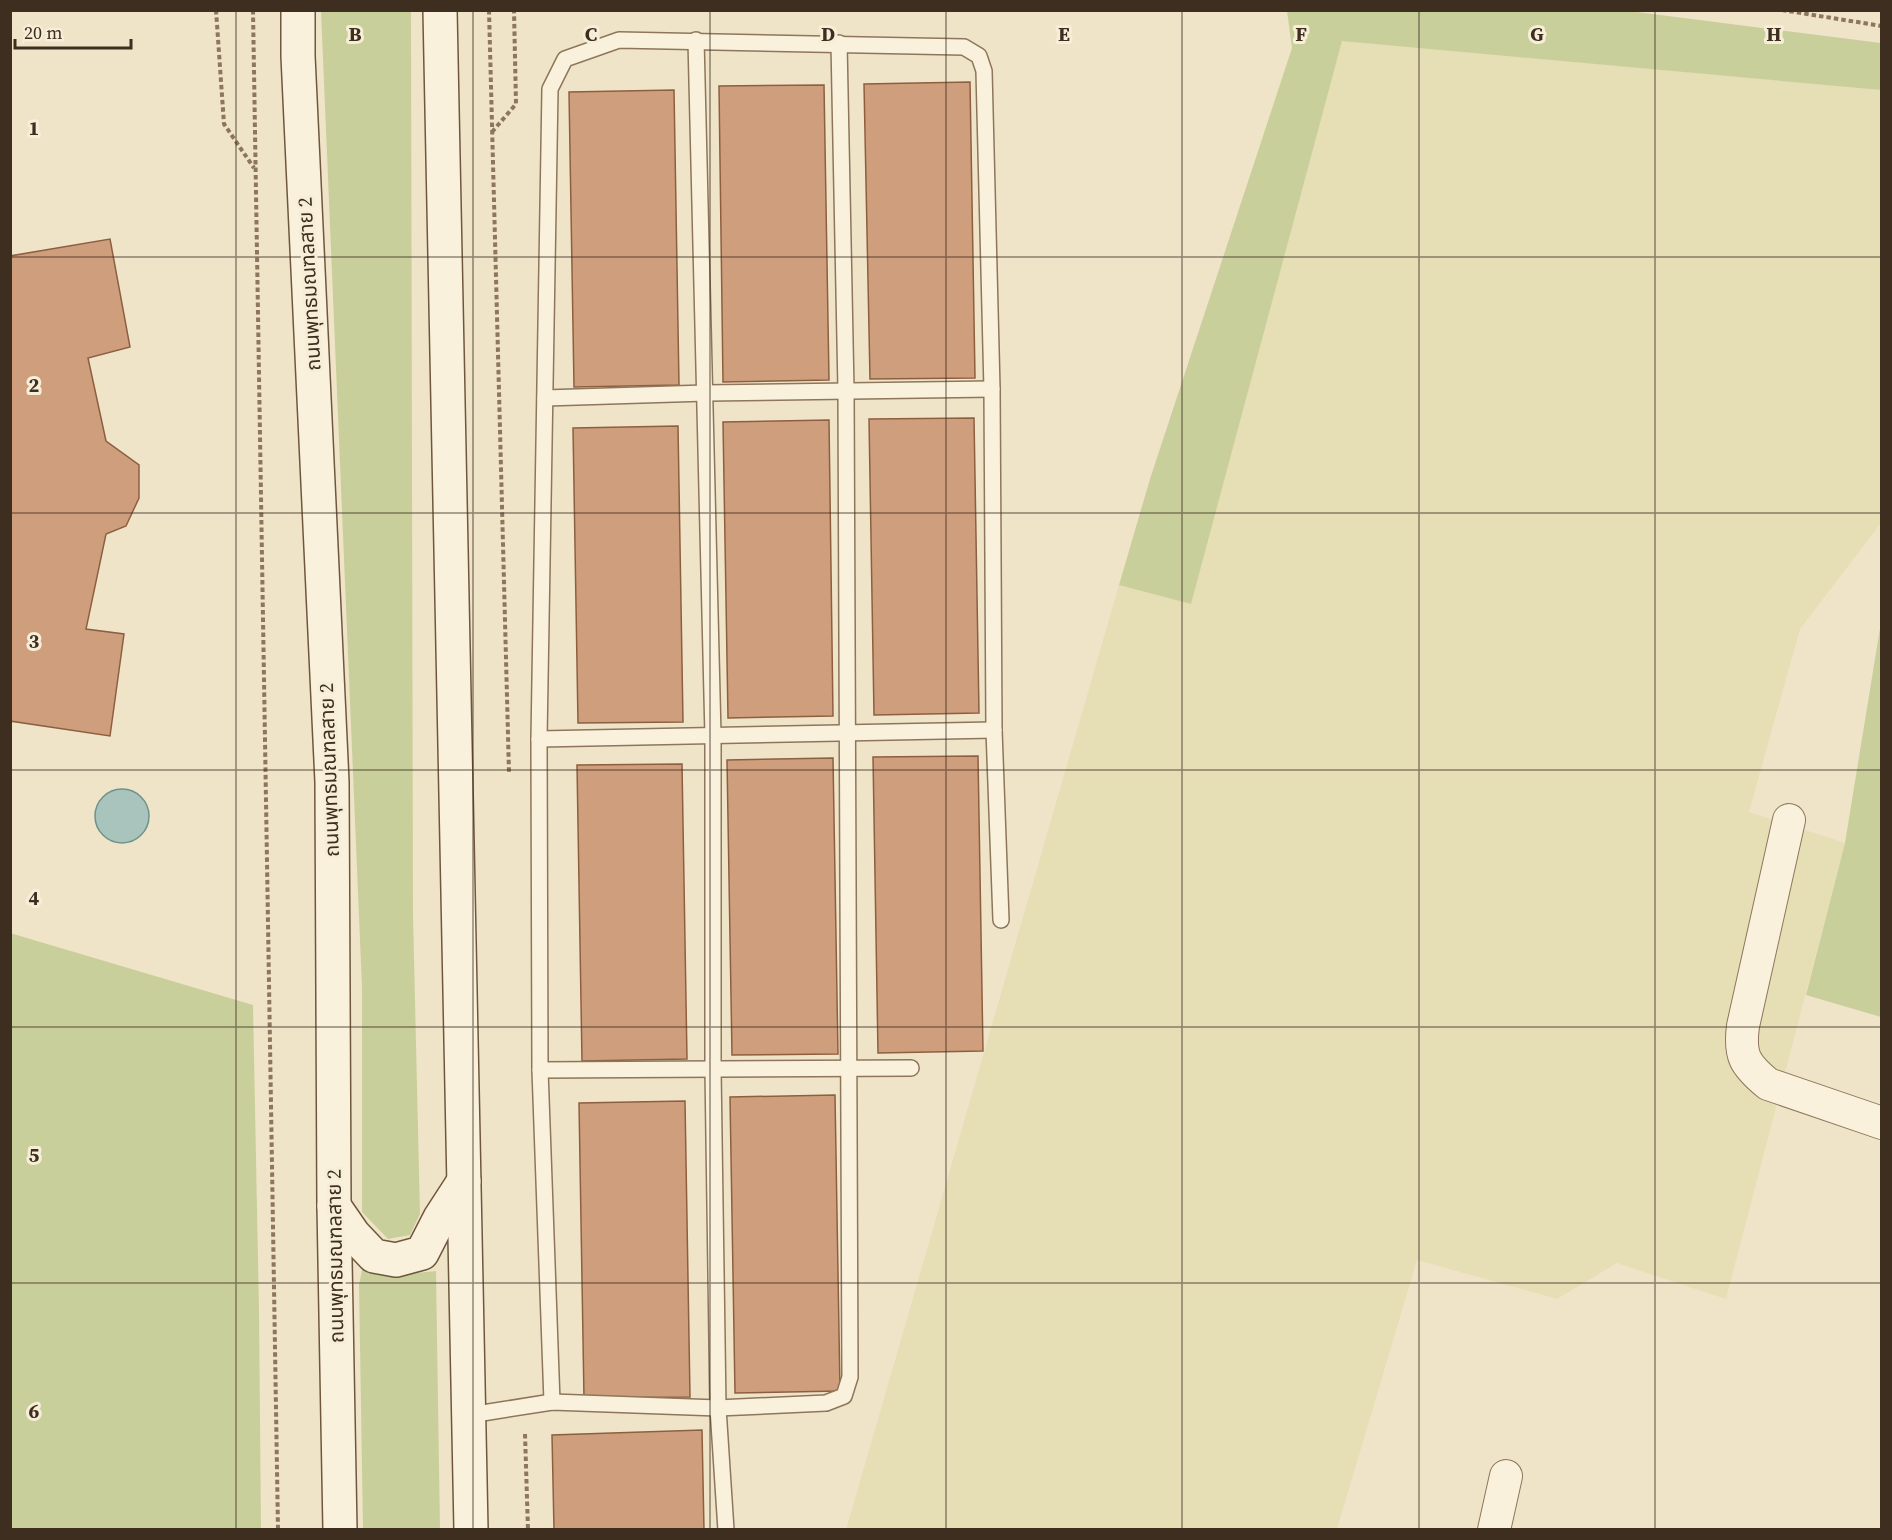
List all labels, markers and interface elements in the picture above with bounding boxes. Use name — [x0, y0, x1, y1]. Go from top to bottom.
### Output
scale bar — [15, 12, 130, 50]
text: 20 m — [24, 20, 62, 45]
text: B — [348, 20, 362, 48]
text: C — [585, 20, 597, 48]
text: D — [821, 20, 835, 48]
text: E — [1058, 20, 1070, 48]
text: F — [1295, 20, 1307, 48]
text: G — [1530, 20, 1544, 48]
text: H — [1766, 20, 1782, 48]
text: 1 — [29, 114, 39, 142]
street label: ถนนพุทธมณฑลสาย 2 — [290, 196, 328, 372]
text: 2 — [29, 371, 40, 399]
text: 3 — [29, 627, 40, 655]
street label: ถนนพุทธมณฑลสาย 2 — [312, 683, 346, 857]
text: 4 — [29, 884, 40, 912]
text: 5 — [29, 1141, 40, 1169]
street label: ถนนพุทธมณฑลสาย 2 — [319, 1169, 351, 1343]
text: 6 — [29, 1397, 40, 1425]

